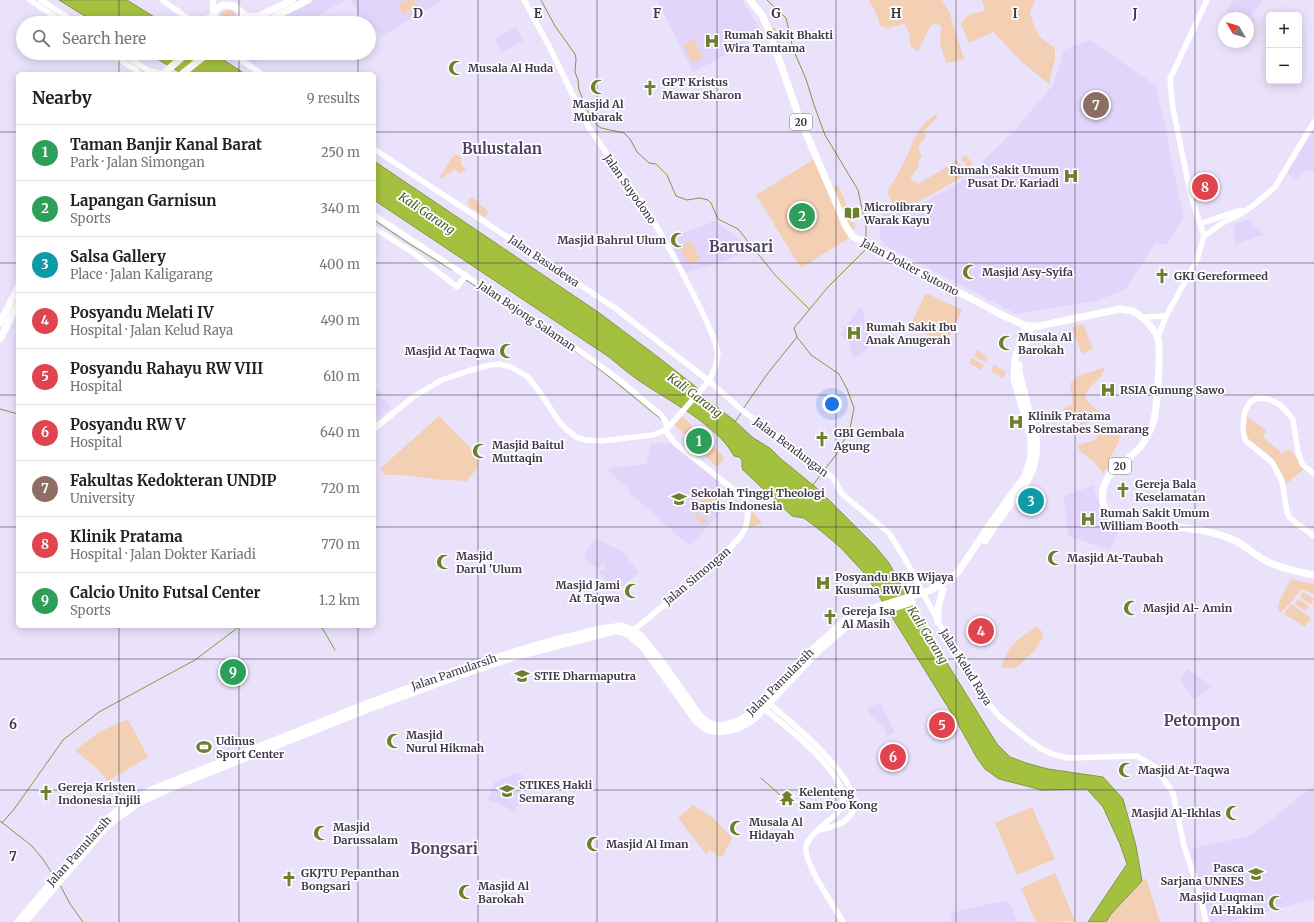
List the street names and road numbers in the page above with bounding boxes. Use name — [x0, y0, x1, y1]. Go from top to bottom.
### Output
road number: 20 — [790, 114, 812, 130]
street label: Jalan Suyodono — [600, 151, 660, 227]
street label: Jalan Basudewa — [505, 232, 582, 290]
street label: Jalan Dokter Sutomo — [858, 235, 962, 299]
street label: Jalan Bojong Salaman — [475, 277, 579, 354]
street label: Jalan Bendungan — [750, 414, 832, 480]
road number: 20 — [1109, 458, 1131, 474]
street label: Jalan Simongan — [660, 543, 734, 609]
street label: Jalan Kelud Raya — [936, 625, 995, 708]
street label: Jalan Pamularsih — [743, 645, 817, 719]
street label: Jalan Pamularsih — [408, 651, 499, 694]
street label: Jalan Pamularsih — [43, 813, 115, 890]

